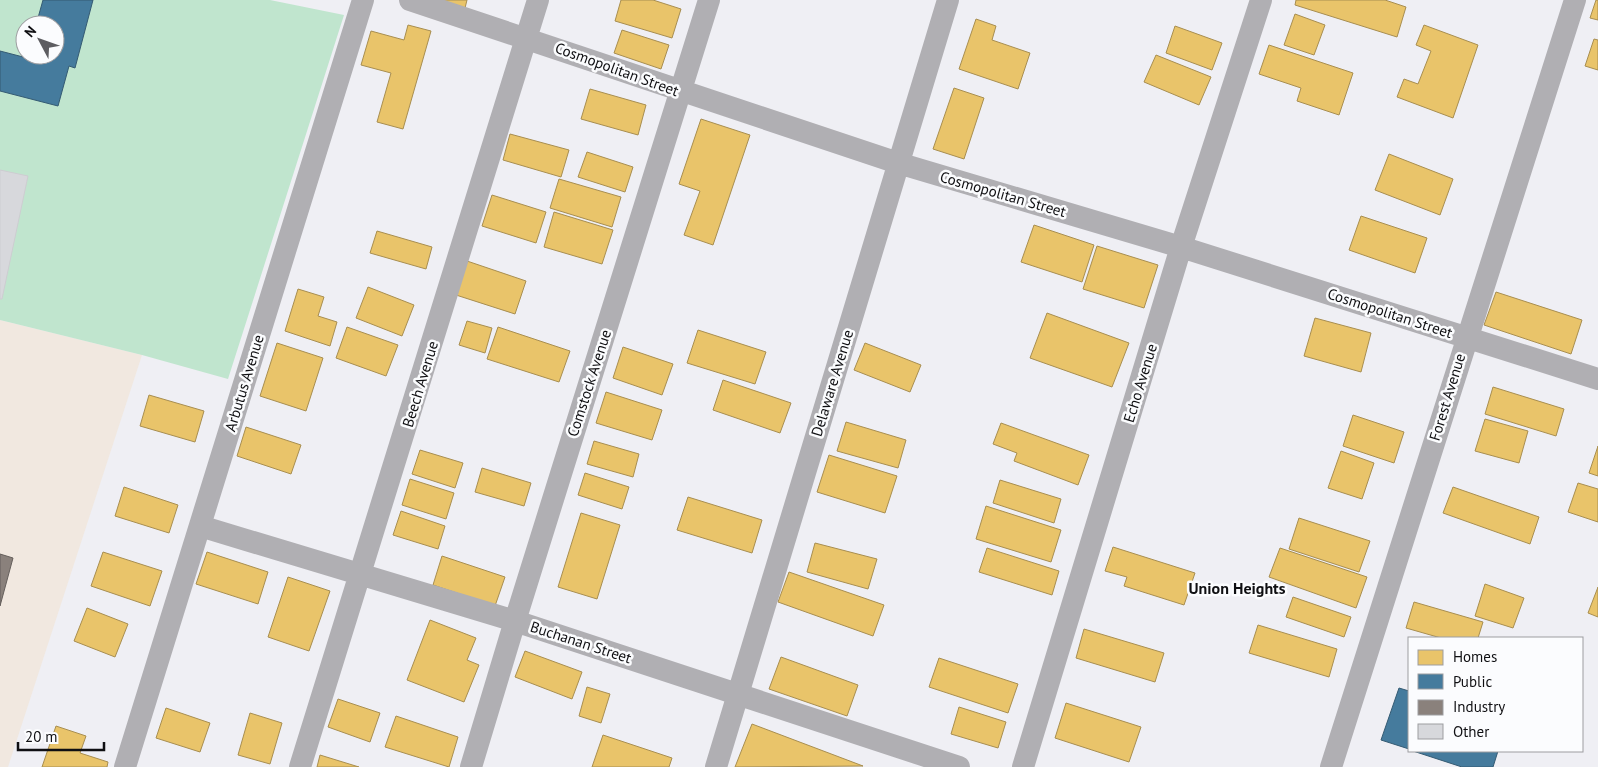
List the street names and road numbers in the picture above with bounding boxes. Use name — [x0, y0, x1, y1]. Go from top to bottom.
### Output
street label: Cosmopolitan Street — [553, 38, 681, 100]
street label: Cosmopolitan Street — [938, 167, 1068, 221]
street label: Cosmopolitan Street — [1325, 284, 1455, 342]
street label: Comstock Avenue — [563, 327, 615, 439]
street label: Delaware Avenue — [807, 327, 857, 439]
street label: Arbutus Avenue — [220, 332, 268, 434]
street label: Beech Avenue — [398, 339, 442, 429]
street label: Echo Avenue — [1119, 341, 1161, 425]
street label: Forest Avenue — [1425, 351, 1469, 443]
street label: Buchanan Street — [528, 617, 634, 667]

